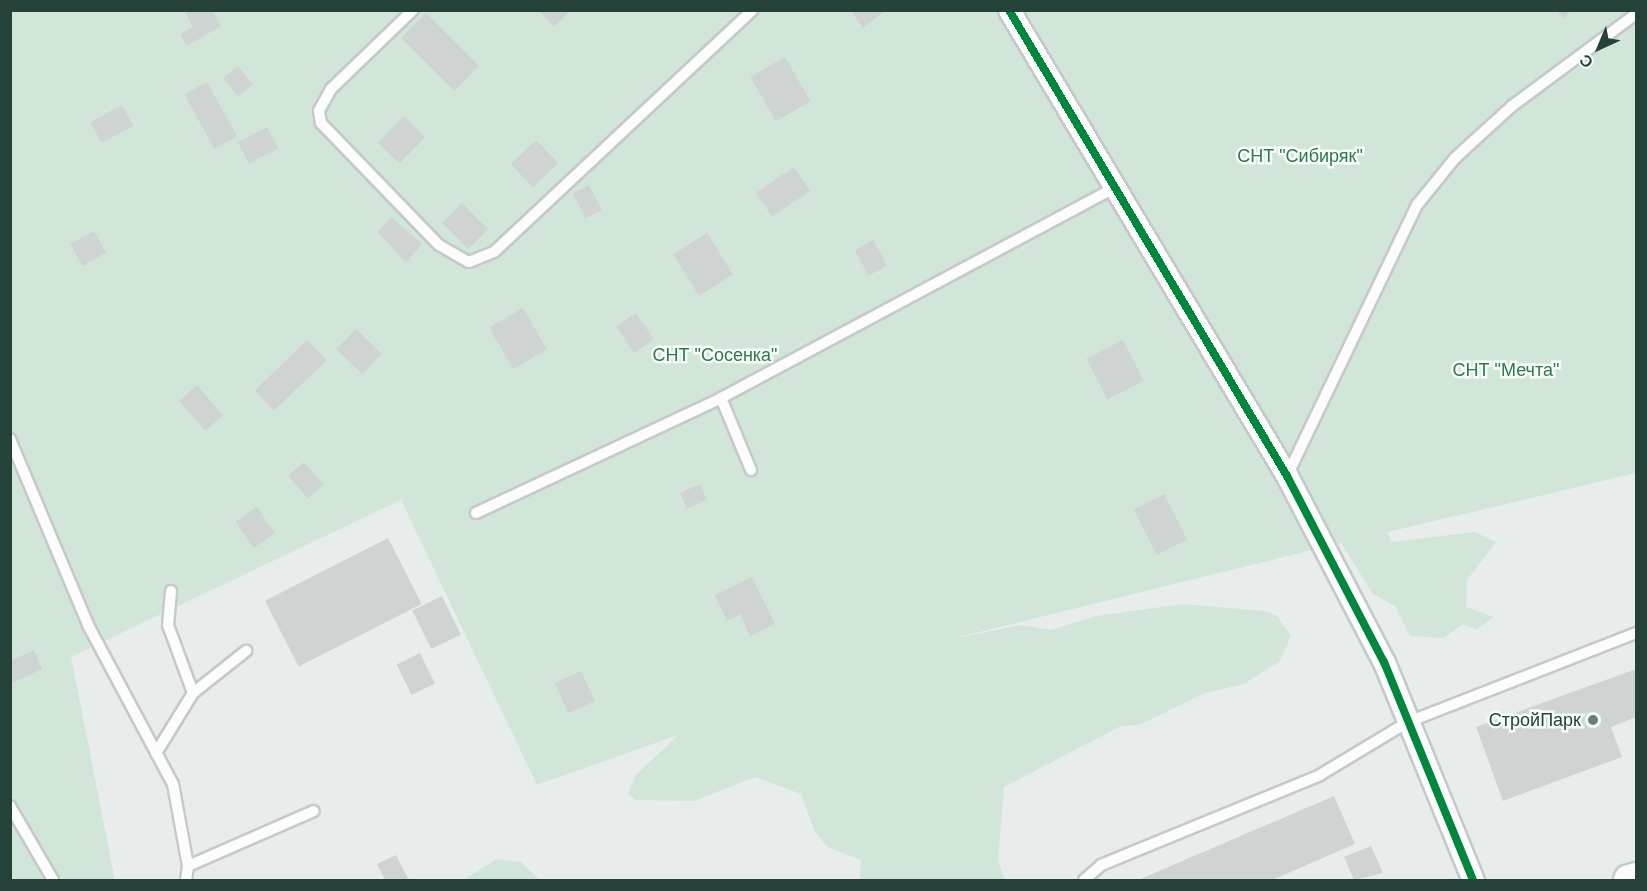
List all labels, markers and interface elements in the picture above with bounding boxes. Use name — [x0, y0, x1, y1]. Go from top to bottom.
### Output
north arrow — [1569, 18, 1629, 78]
text: С — [1576, 51, 1596, 71]
park label: СНТ "Сибиряк" — [1237, 145, 1363, 167]
park label: СНТ "Сосенка" — [652, 344, 778, 366]
park label: СНТ "Мечта" — [1453, 359, 1559, 381]
place label: СтройПарк — [1489, 709, 1581, 731]
marker: СтройПарк — [1586, 713, 1600, 727]

